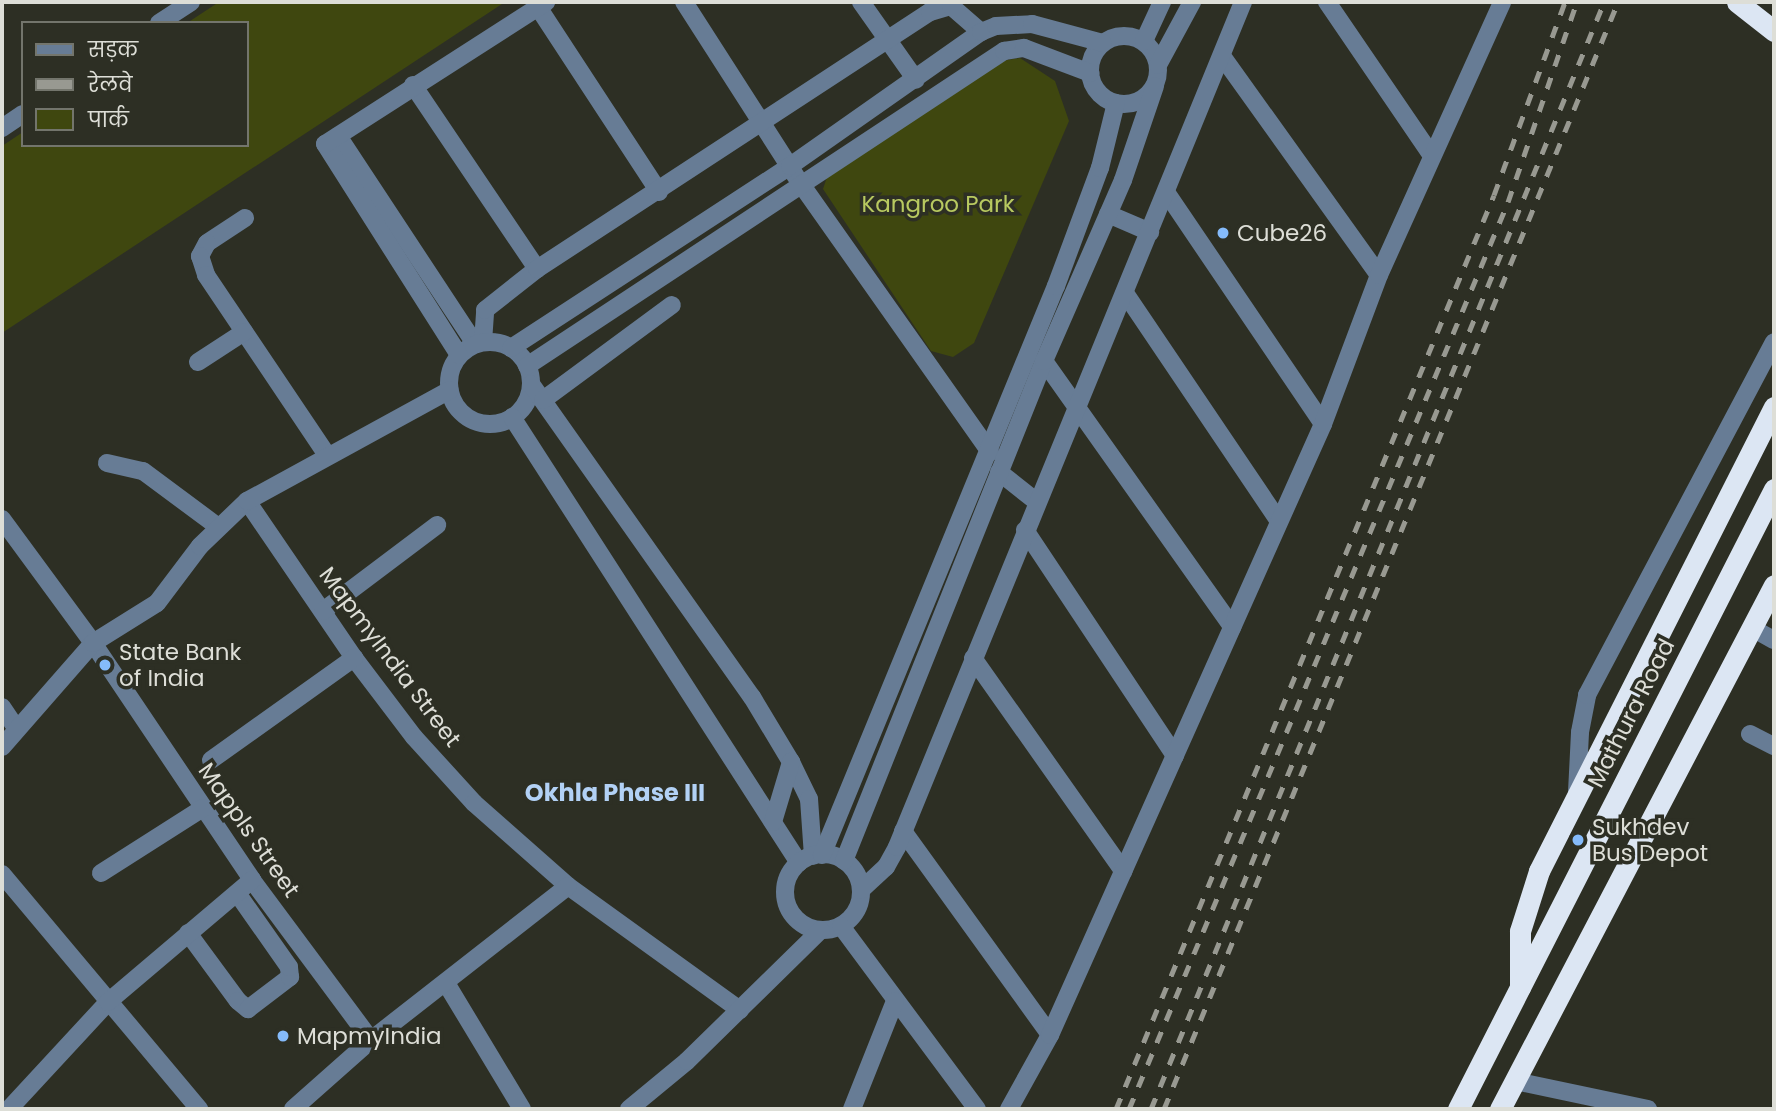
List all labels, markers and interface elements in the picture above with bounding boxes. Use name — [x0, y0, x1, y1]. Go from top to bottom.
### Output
legend — [21, 21, 248, 147]
text: सड़क — [88, 35, 138, 64]
text: रेलवे — [88, 70, 132, 99]
text: पार्क — [88, 105, 129, 134]
park label: Kangroo Park — [861, 190, 1015, 218]
place label: Cube26 — [1237, 219, 1327, 247]
marker: Cube26 — [1215, 225, 1231, 241]
street label: MapmyIndia Street — [313, 562, 467, 752]
street label: Mathura Road — [1582, 634, 1680, 792]
place label: State Bank of India — [119, 638, 241, 692]
marker: State Bank of India — [97, 657, 113, 673]
street label: Mappls Street — [192, 758, 306, 902]
district label: Okhla Phase III — [525, 779, 705, 807]
place label: Sukhdev Bus Depot — [1592, 813, 1708, 867]
marker: Sukhdev Bus Depot — [1570, 832, 1586, 848]
place label: MapmyIndia — [297, 1022, 442, 1050]
marker: MapmyIndia — [275, 1028, 291, 1044]

